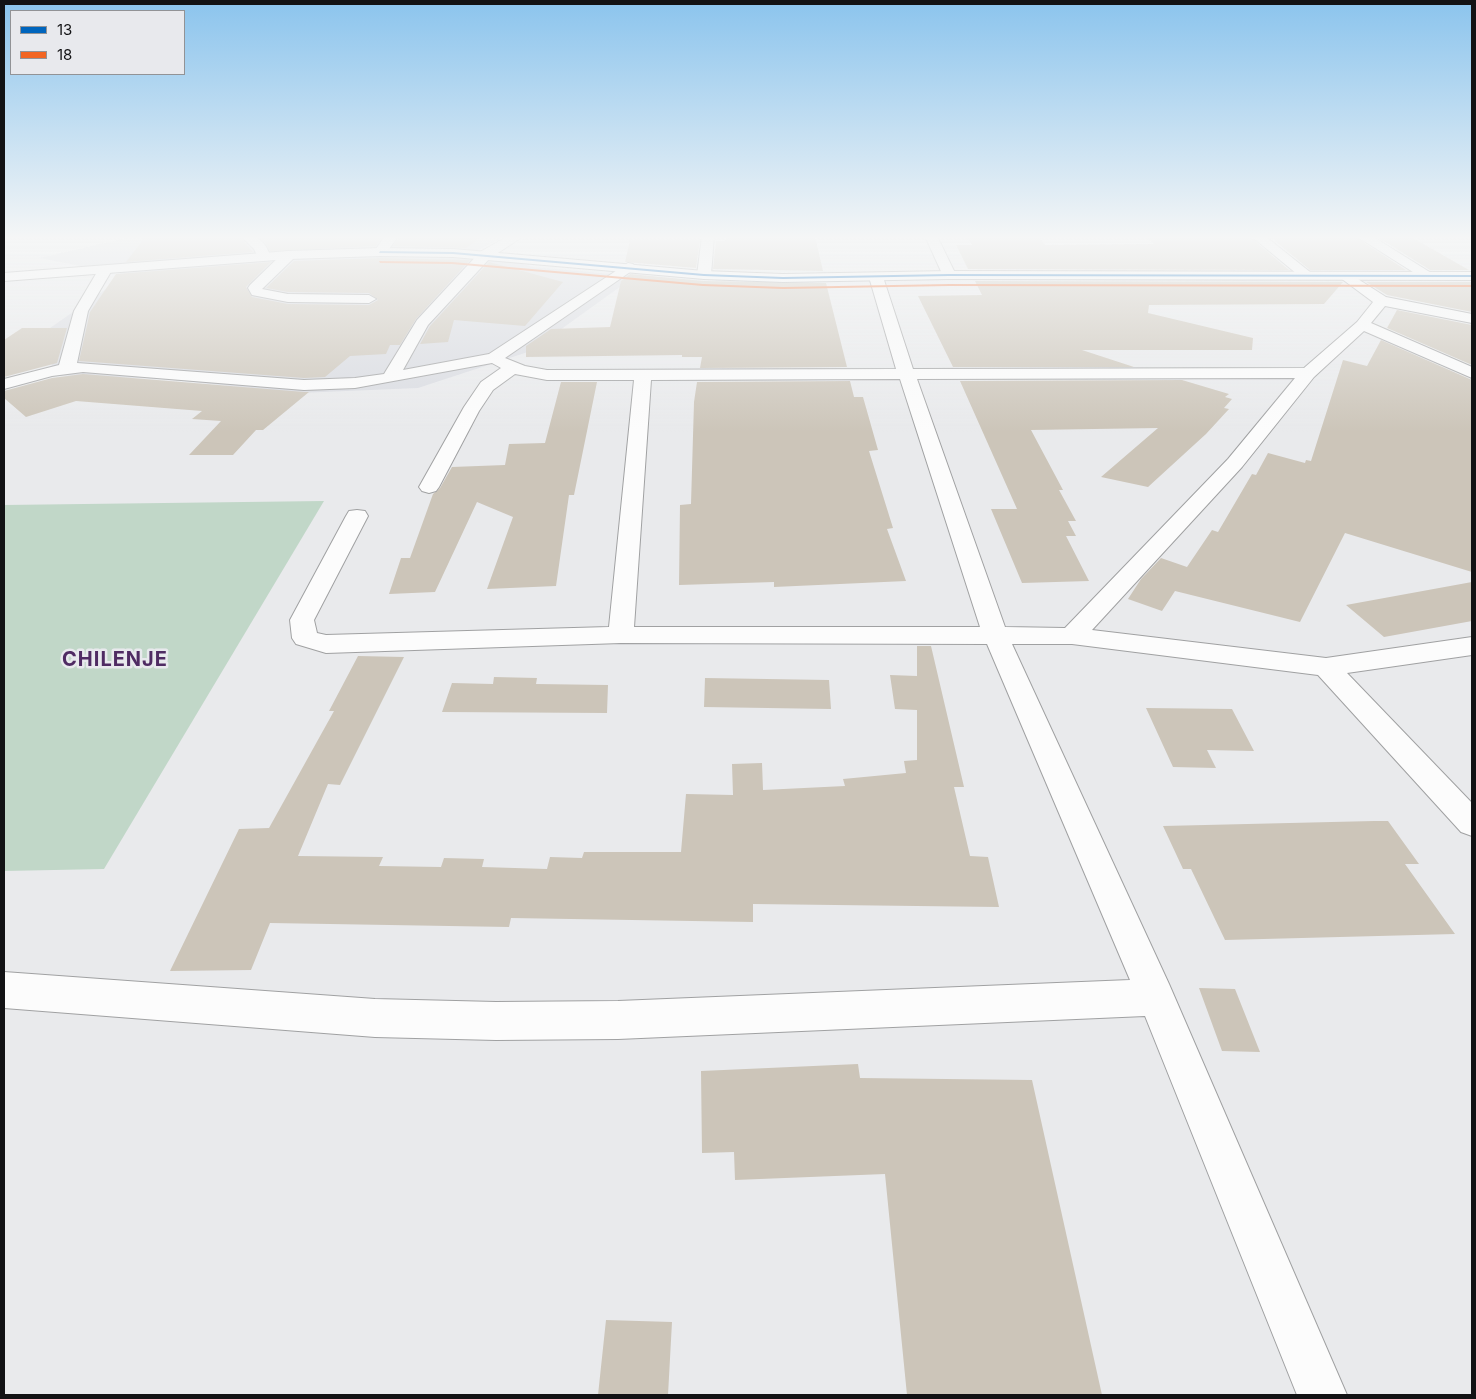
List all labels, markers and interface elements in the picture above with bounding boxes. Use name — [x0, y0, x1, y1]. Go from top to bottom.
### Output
legend — [10, 10, 185, 75]
text: 13 — [57, 20, 72, 39]
text: 18 — [57, 45, 72, 64]
district label: CHILENJE — [61, 648, 169, 672]

